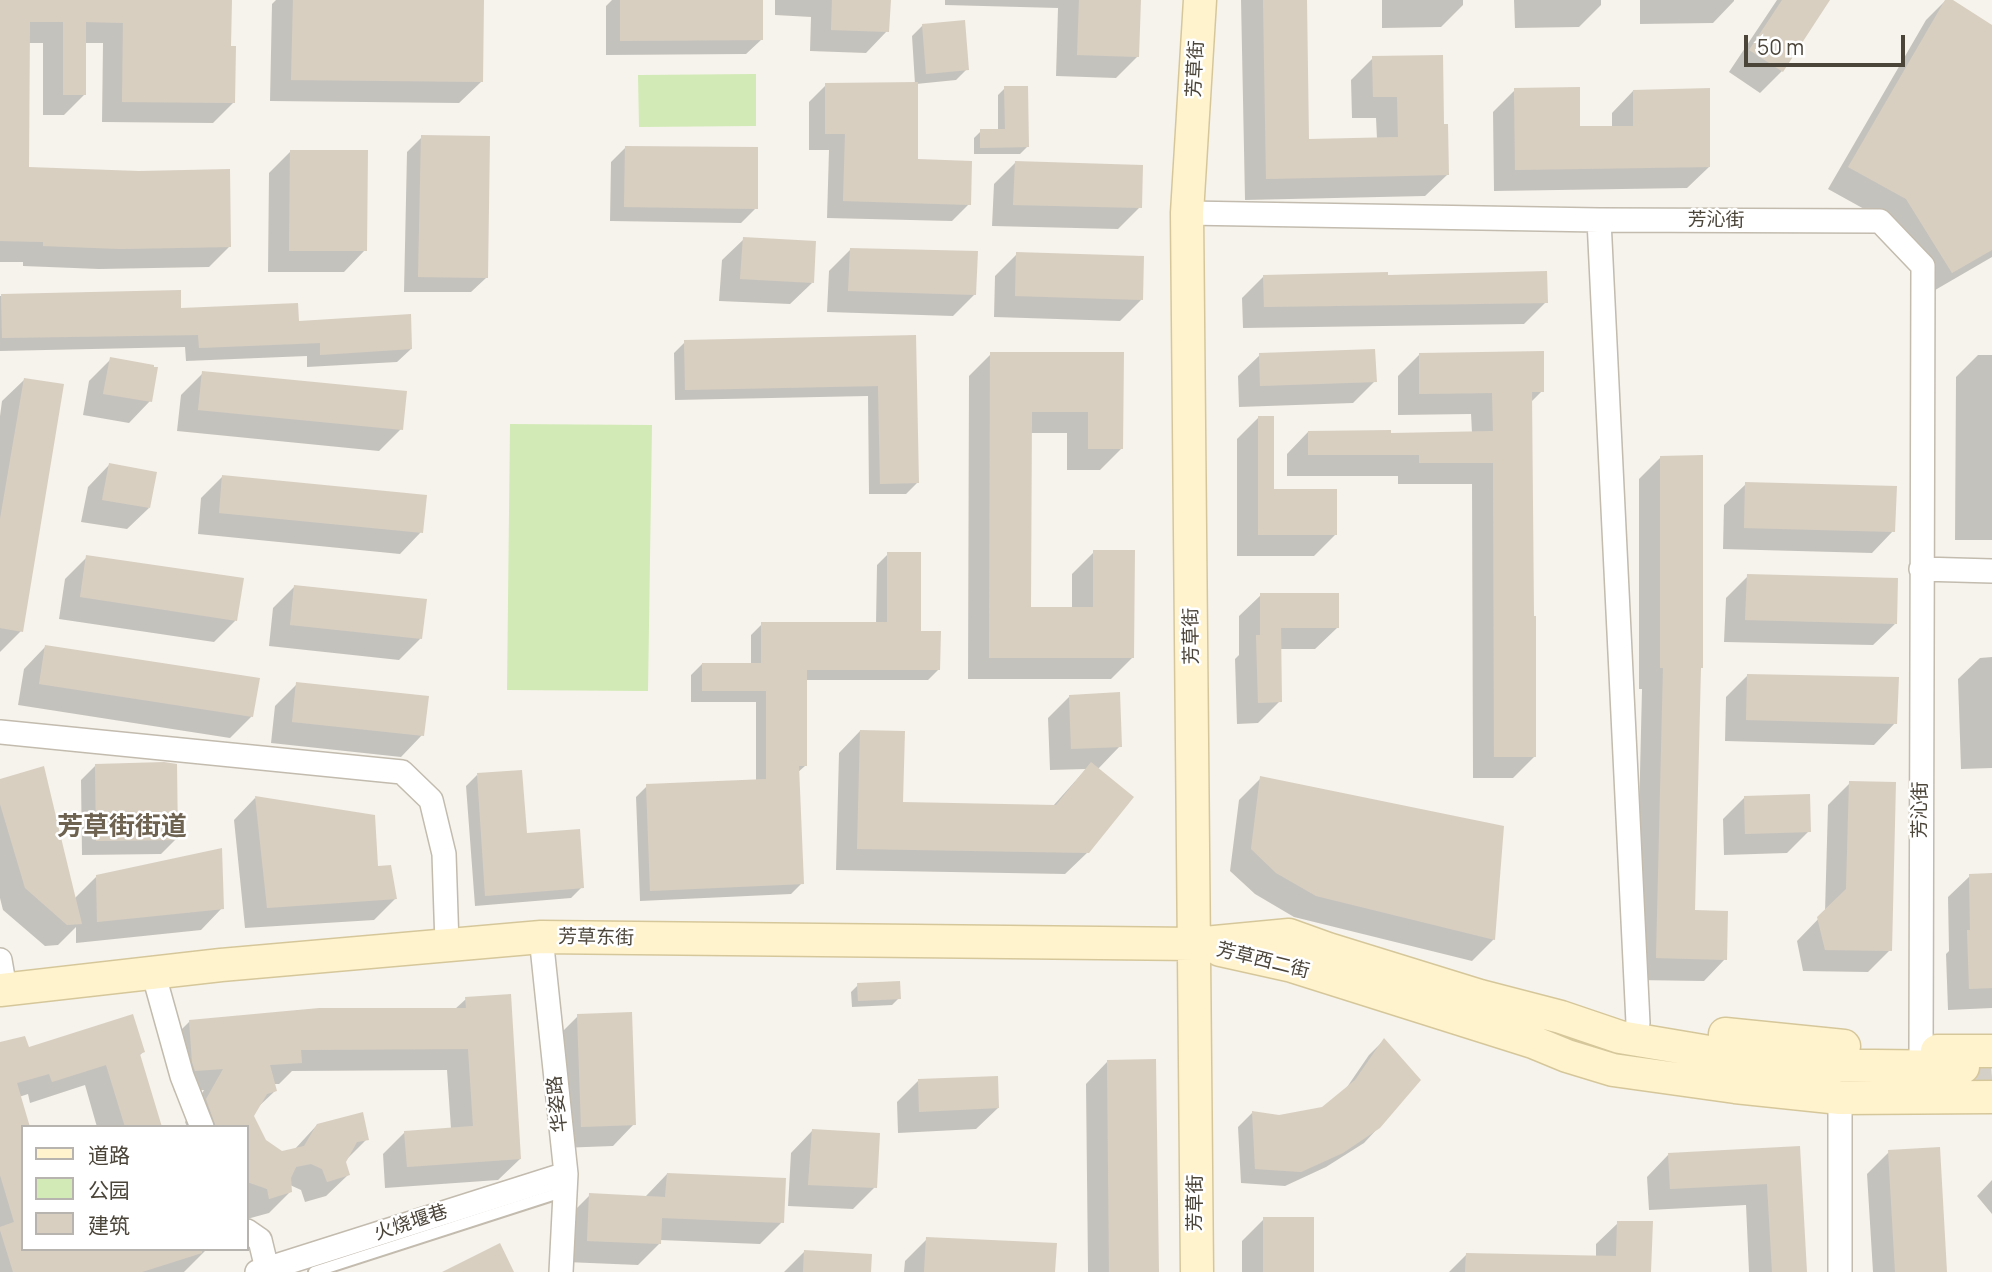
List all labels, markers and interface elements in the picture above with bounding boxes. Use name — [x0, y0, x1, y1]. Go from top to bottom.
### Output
scale bar — [1747, 21, 1908, 65]
text: 50 m — [1757, 33, 1804, 61]
street label: 芳草街 — [1183, 40, 1209, 98]
street label: 芳沁街 — [1688, 210, 1744, 232]
street label: 芳草街 — [1180, 607, 1204, 665]
street label: 芳沁街 — [1910, 782, 1932, 838]
district label: 芳草街街道 — [57, 812, 187, 844]
street label: 芳草东街 — [558, 926, 634, 950]
street label: 芳草西二街 — [1214, 938, 1312, 984]
street label: 华姿路 — [544, 1074, 572, 1134]
legend — [21, 1125, 248, 1251]
text: 道路 — [88, 1141, 130, 1169]
street label: 芳草街 — [1185, 1175, 1207, 1231]
text: 公园 — [88, 1176, 130, 1204]
street label: 火烧堰巷 — [371, 1200, 451, 1246]
text: 建筑 — [88, 1211, 130, 1239]

